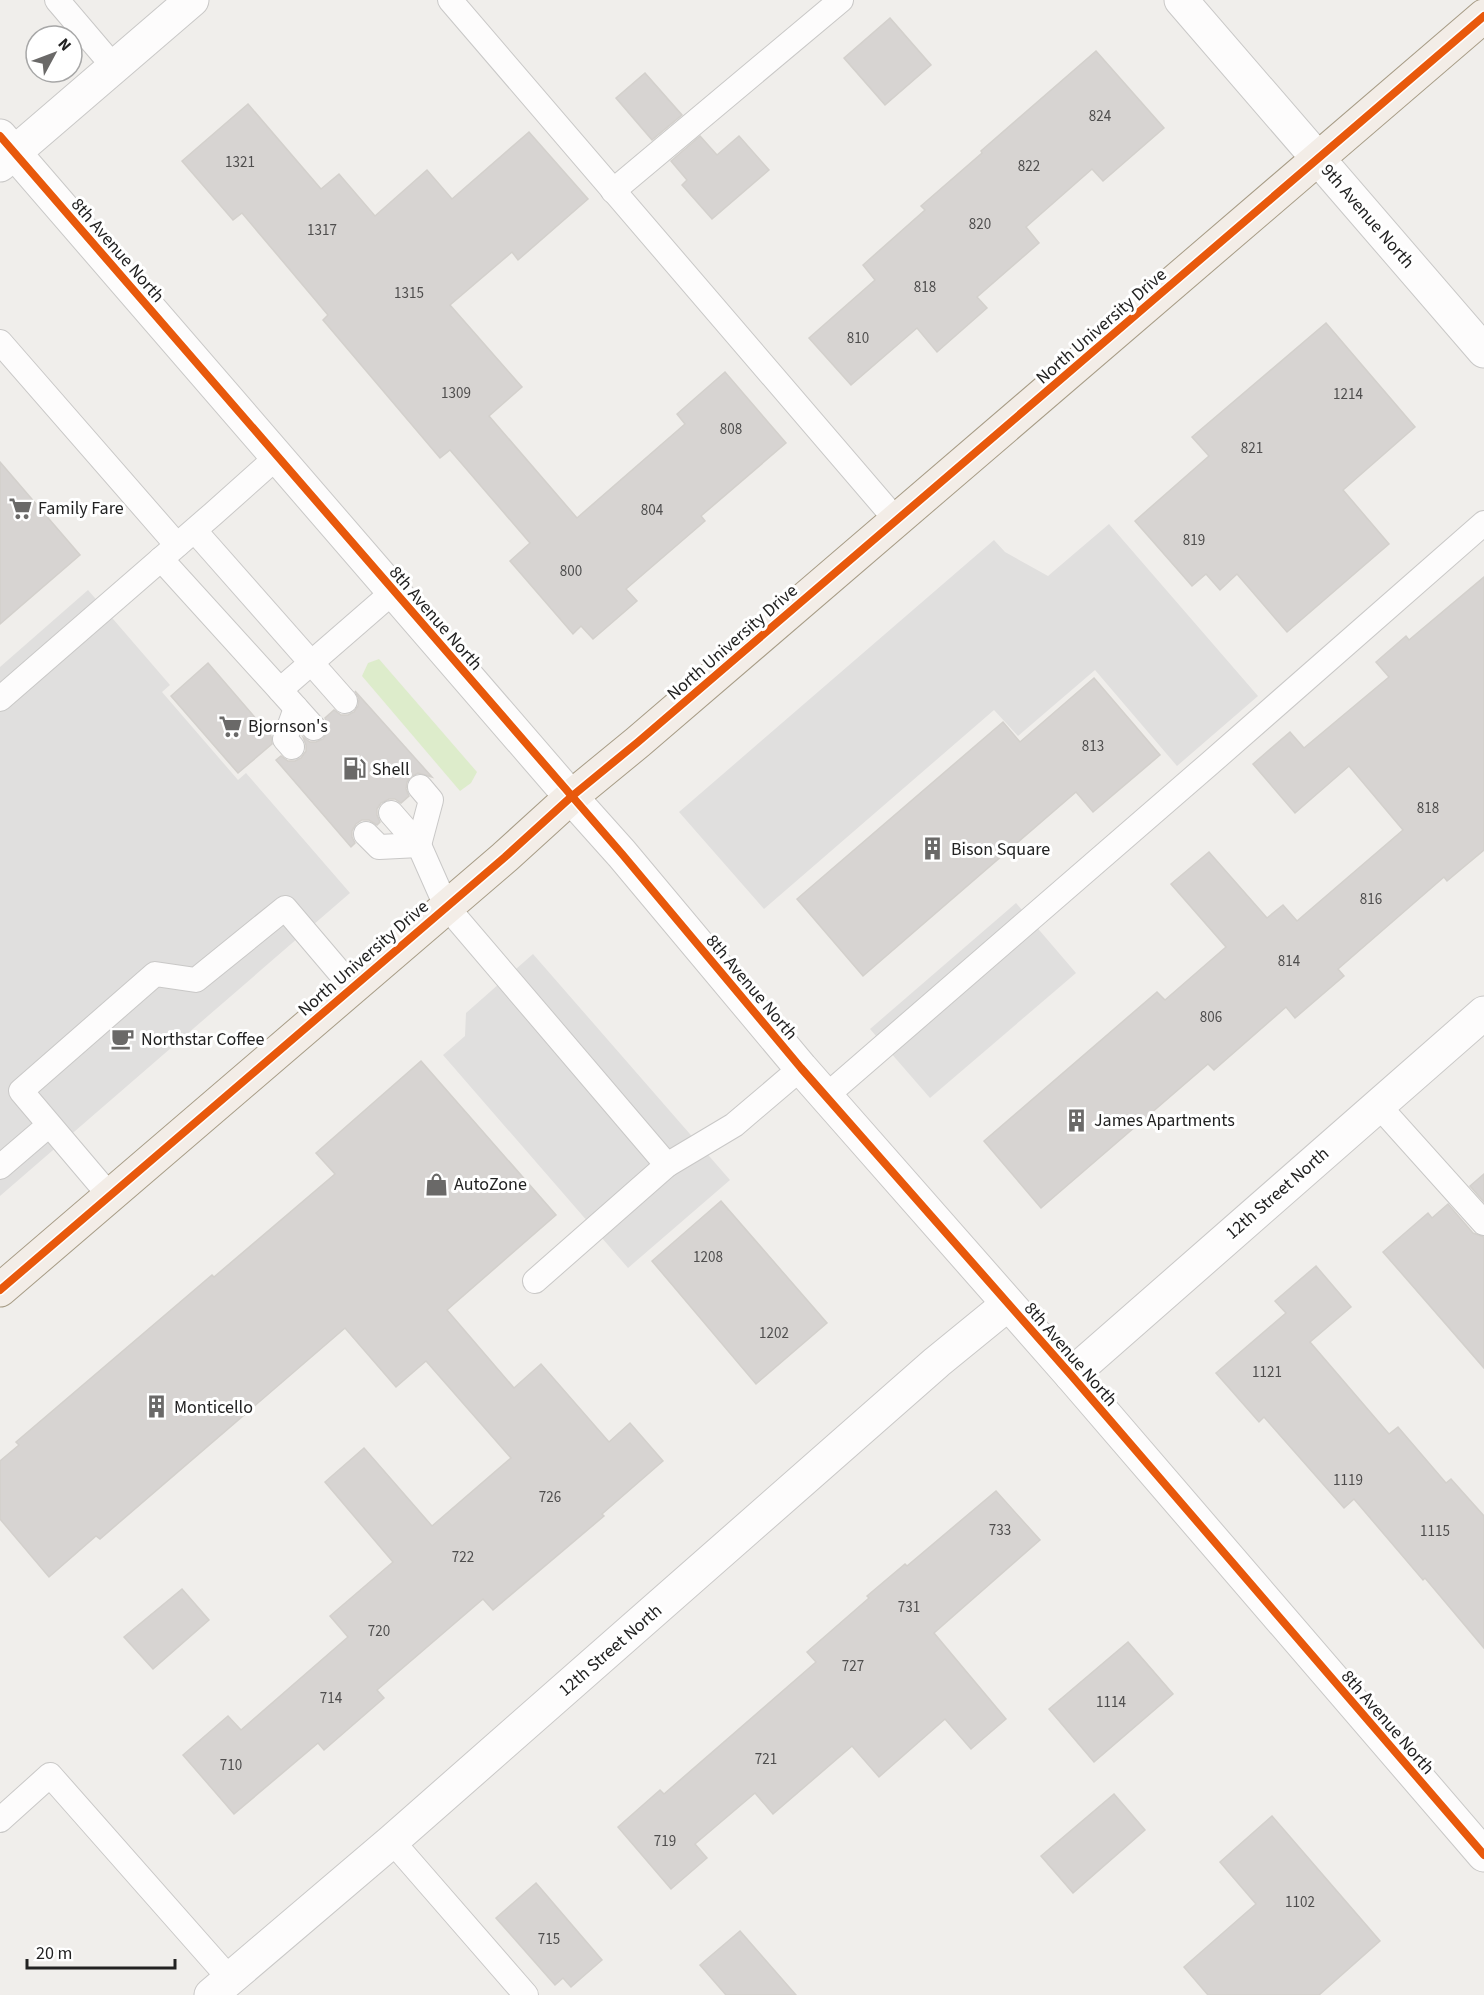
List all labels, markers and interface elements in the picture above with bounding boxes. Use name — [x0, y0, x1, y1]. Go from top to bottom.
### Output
north arrow — [24, 24, 84, 84]
text: N — [53, 34, 76, 56]
house number: 824 — [1089, 106, 1112, 127]
house number: 1321 — [225, 152, 255, 173]
house number: 822 — [1018, 156, 1040, 177]
street label: 9th Avenue North — [1315, 159, 1420, 274]
street label: 8th Avenue North — [65, 193, 170, 308]
house number: 820 — [969, 214, 991, 235]
house number: 1317 — [307, 220, 337, 241]
street label: North University Drive — [1031, 263, 1172, 390]
house number: 818 — [914, 277, 936, 298]
house number: 1315 — [394, 283, 424, 304]
house number: 810 — [847, 328, 869, 349]
house number: 1309 — [441, 383, 471, 404]
house number: 1214 — [1333, 384, 1363, 405]
house number: 808 — [720, 419, 742, 440]
house number: 821 — [1241, 438, 1263, 459]
supermarket icon: Family Fare — [7, 495, 33, 521]
place label: Family Fare — [38, 496, 124, 521]
house number: 804 — [641, 500, 664, 521]
house number: 819 — [1183, 530, 1205, 551]
street label: 8th Avenue North — [383, 561, 488, 676]
house number: 800 — [560, 561, 582, 582]
street label: North University Drive — [662, 579, 803, 706]
supermarket icon: Bjornson's — [217, 713, 243, 739]
place label: Bjornson's — [248, 714, 328, 739]
house number: 813 — [1082, 736, 1104, 757]
fuel station icon: Shell — [341, 756, 367, 782]
place label: Shell — [372, 757, 410, 782]
house number: 818 — [1417, 798, 1439, 819]
building icon: Bison Square — [920, 836, 946, 862]
place label: Bison Square — [951, 837, 1050, 862]
house number: 816 — [1360, 889, 1382, 910]
street label: North University Drive — [293, 895, 434, 1022]
street label: 8th Avenue North — [700, 929, 803, 1046]
house number: 814 — [1278, 951, 1301, 972]
house number: 806 — [1200, 1007, 1222, 1028]
cafe icon: Northstar Coffee — [110, 1026, 136, 1052]
place label: Northstar Coffee — [141, 1027, 264, 1052]
building icon: James Apartments — [1063, 1107, 1089, 1133]
place label: James Apartments — [1094, 1108, 1235, 1133]
street label: 12th Street North — [1220, 1141, 1334, 1245]
shop icon: AutoZone — [423, 1171, 449, 1197]
place label: AutoZone — [454, 1172, 527, 1197]
house number: 1208 — [693, 1247, 723, 1268]
street label: 8th Avenue North — [1018, 1297, 1123, 1412]
house number: 1202 — [759, 1323, 789, 1344]
house number: 1121 — [1252, 1362, 1282, 1383]
building icon: Monticello — [143, 1394, 169, 1420]
place label: Monticello — [174, 1395, 253, 1420]
house number: 1119 — [1333, 1470, 1363, 1491]
house number: 726 — [539, 1487, 561, 1508]
house number: 733 — [989, 1520, 1011, 1541]
house number: 1115 — [1420, 1521, 1450, 1542]
house number: 722 — [452, 1547, 474, 1568]
house number: 731 — [898, 1597, 920, 1618]
street label: 12th Street North — [553, 1598, 667, 1702]
house number: 720 — [368, 1621, 390, 1642]
house number: 727 — [842, 1656, 864, 1677]
street label: 8th Avenue North — [1335, 1665, 1440, 1780]
house number: 714 — [320, 1688, 343, 1709]
house number: 1114 — [1096, 1692, 1126, 1713]
house number: 721 — [755, 1749, 777, 1770]
house number: 710 — [220, 1755, 242, 1776]
house number: 719 — [654, 1831, 676, 1852]
house number: 1102 — [1285, 1892, 1315, 1913]
house number: 715 — [538, 1929, 560, 1950]
scale bar — [27, 1932, 176, 1970]
text: 20 m — [36, 1941, 72, 1966]

